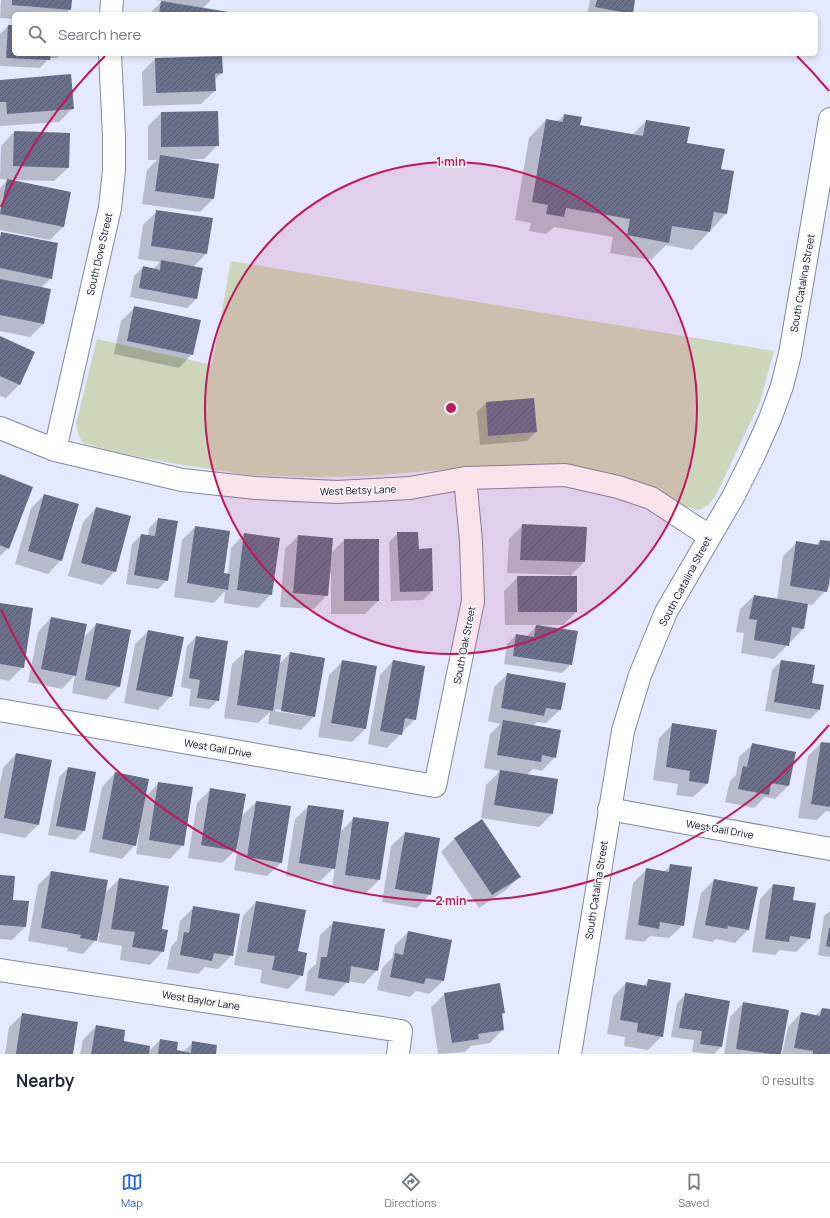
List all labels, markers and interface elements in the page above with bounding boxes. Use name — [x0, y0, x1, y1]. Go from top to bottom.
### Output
search box — [12, 12, 818, 56]
icon: search — [26, 23, 48, 45]
text: Search here — [58, 24, 141, 45]
text: 1 min — [436, 153, 466, 170]
street label: South Dove Street — [83, 211, 115, 297]
street label: South Catalina Street — [786, 233, 818, 333]
centre of rings — [444, 401, 458, 415]
street label: West Betsy Lane — [319, 482, 397, 498]
street label: South Catalina Street — [655, 534, 715, 628]
street label: South Oak Street — [450, 605, 478, 685]
street label: West Gail Drive — [183, 735, 253, 761]
street label: West Gail Drive — [685, 816, 755, 842]
street label: South Catalina Street — [581, 840, 611, 940]
text: 2 min — [435, 892, 467, 909]
street label: West Baylor Lane — [161, 987, 241, 1013]
text: Nearby — [16, 1069, 74, 1092]
text: 0 results — [762, 1071, 814, 1089]
tab: Map — [121, 1171, 143, 1210]
tab: Directions — [384, 1171, 437, 1210]
tab: Saved — [678, 1171, 709, 1210]

